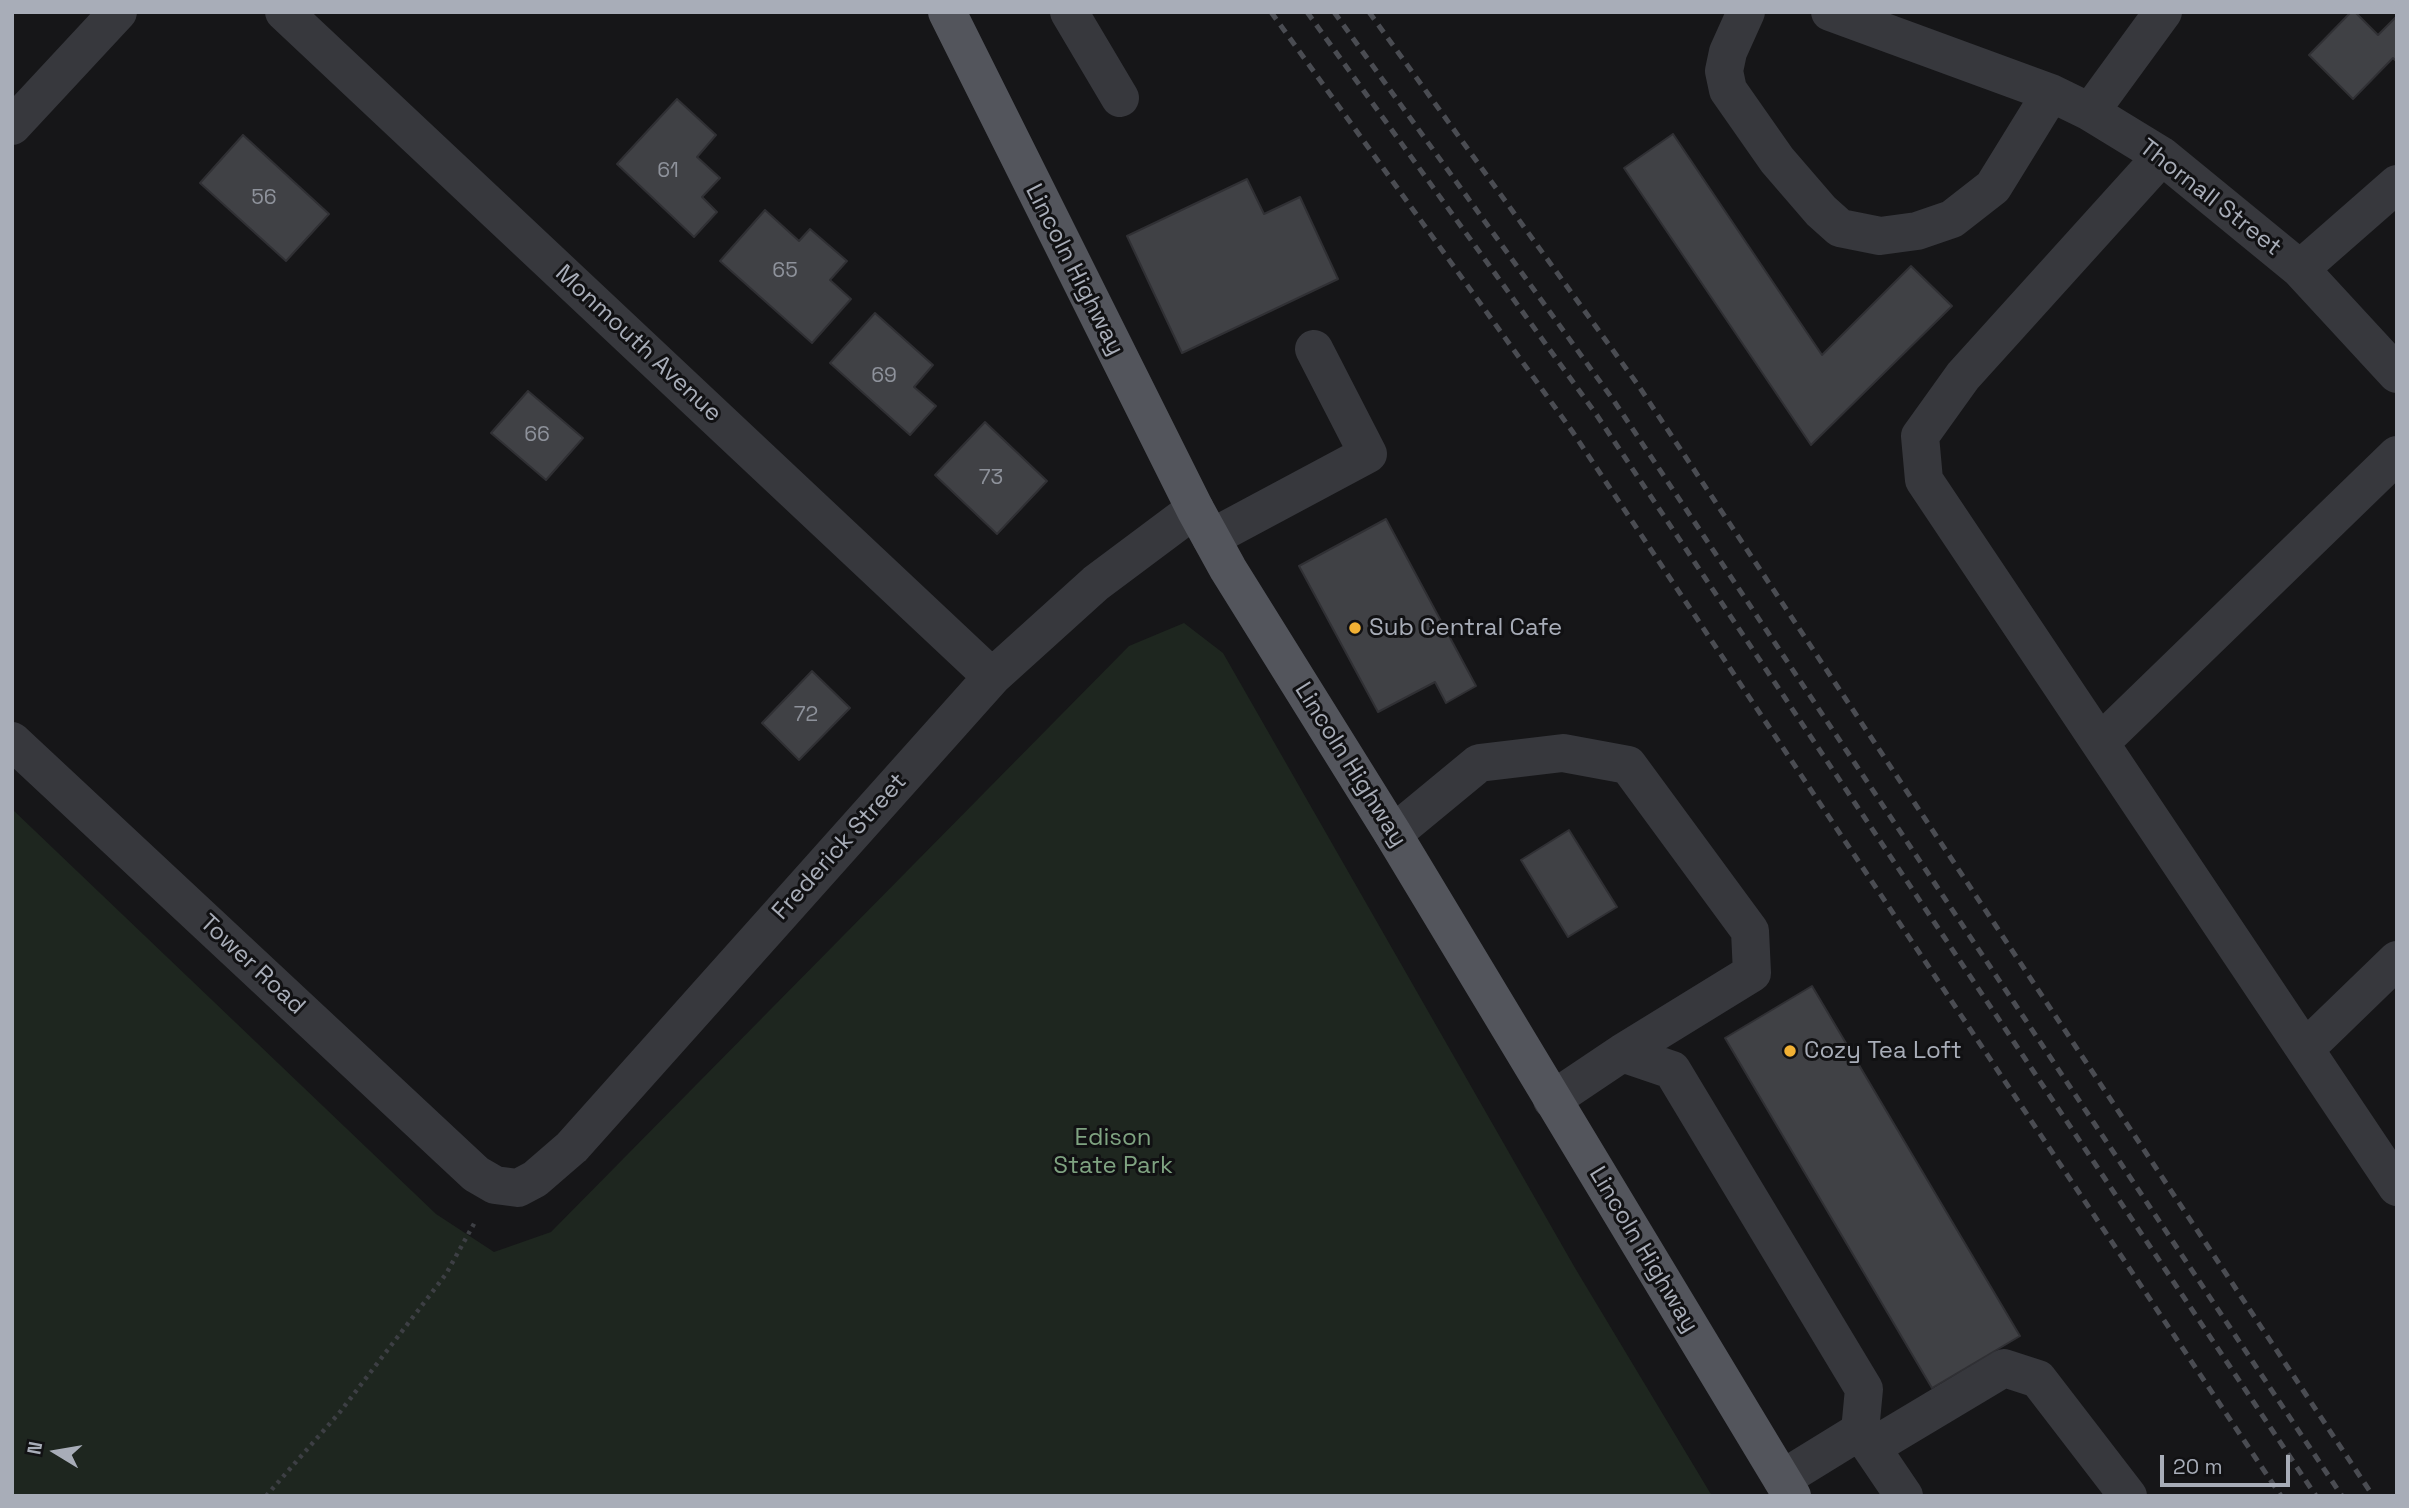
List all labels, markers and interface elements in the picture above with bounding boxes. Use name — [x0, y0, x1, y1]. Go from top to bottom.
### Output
street label: Thornall Street — [2133, 134, 2287, 262]
house number: 61 — [657, 158, 679, 184]
street label: Lincoln Highway — [1018, 179, 1130, 361]
house number: 56 — [251, 185, 277, 211]
house number: 65 — [772, 258, 798, 284]
street label: Monmouth Avenue — [549, 259, 727, 429]
house number: 69 — [871, 363, 897, 389]
house number: 66 — [524, 422, 550, 448]
house number: 73 — [979, 465, 1003, 491]
place label: Sub Central Cafe — [1369, 614, 1562, 642]
marker: Sub Central Cafe — [1347, 620, 1363, 636]
street label: Lincoln Highway — [1288, 677, 1412, 853]
house number: 72 — [794, 702, 818, 728]
street label: Frederick Street — [767, 768, 913, 926]
street label: Tower Road — [193, 909, 311, 1021]
place label: Cozy Tea Loft — [1804, 1037, 1962, 1065]
marker: Cozy Tea Loft — [1782, 1043, 1798, 1059]
park label: Edison State Park — [1053, 1124, 1173, 1180]
street label: Lincoln Highway — [1582, 1162, 1704, 1338]
north arrow — [21, 1417, 91, 1487]
text: N — [21, 1439, 48, 1457]
scale bar — [2164, 1442, 2294, 1486]
text: 20 m — [2173, 1453, 2223, 1480]

